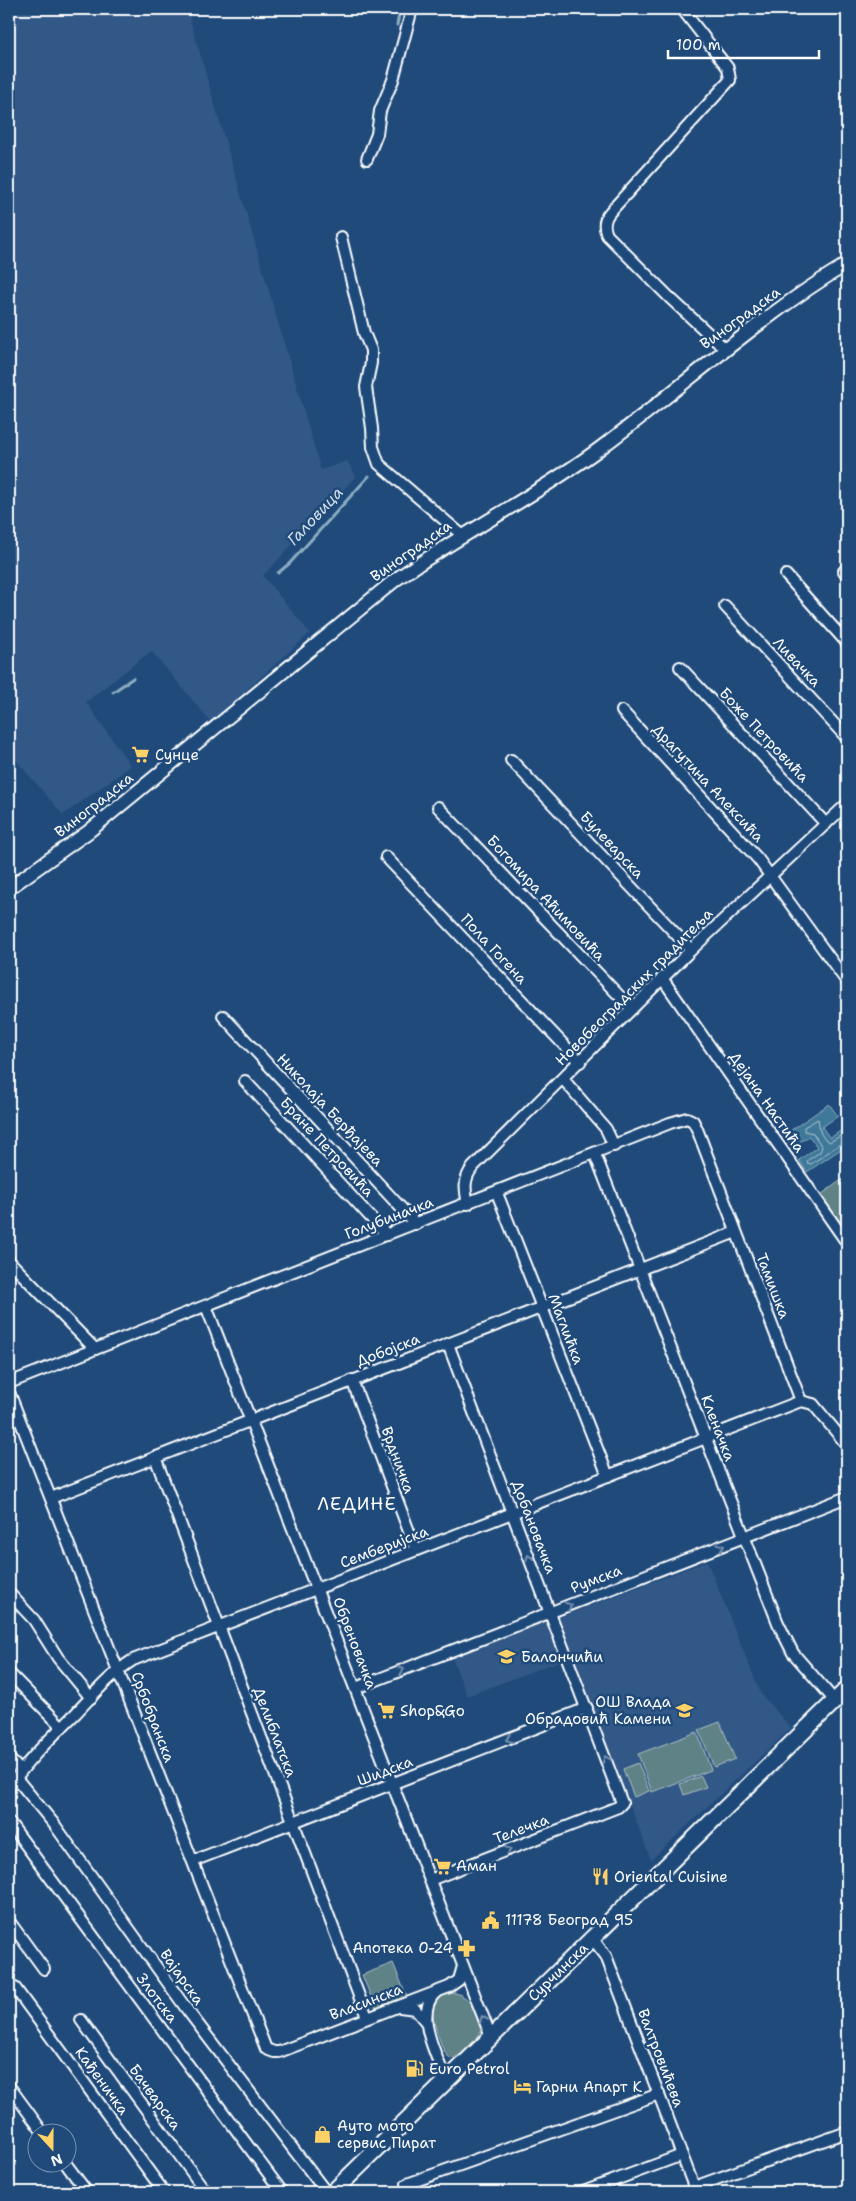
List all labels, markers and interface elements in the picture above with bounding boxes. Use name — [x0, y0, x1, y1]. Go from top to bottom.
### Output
scale bar — [668, 28, 820, 60]
text: 100 m — [676, 35, 721, 55]
street label: Виноградска — [696, 282, 785, 354]
water label: Галовица — [282, 482, 348, 550]
street label: Виноградска — [367, 515, 456, 586]
street label: Ливачка — [769, 633, 826, 692]
street label: Боже Петровића — [715, 683, 814, 787]
street label: Драгутина Алексића — [648, 719, 769, 847]
supermarket icon: Сунце — [131, 745, 151, 765]
place label: Сунце — [155, 745, 199, 765]
street label: Виноградска — [51, 768, 138, 842]
street label: Булеварска — [576, 807, 649, 883]
street label: Богомира Аћимовића — [482, 831, 610, 966]
street label: Новобеоградских градитеља — [551, 903, 718, 1070]
street label: Пола Гогена — [456, 910, 532, 989]
street label: Дејана Настића — [725, 1048, 810, 1157]
street label: Николаја Берђајева — [272, 1049, 388, 1171]
street label: Бране Петровића — [276, 1093, 379, 1202]
street label: Голубиначка — [342, 1192, 437, 1244]
street label: Тамишка — [751, 1250, 795, 1322]
street label: Маглићка — [543, 1291, 589, 1368]
street label: Добојска — [353, 1329, 423, 1371]
street label: Кленачка — [696, 1392, 740, 1465]
street label: Врдничка — [377, 1424, 420, 1497]
street label: Добановачка — [507, 1477, 561, 1577]
district label: ЛЕДИНЕ — [317, 1492, 397, 1516]
street label: Семберијска — [337, 1521, 432, 1573]
one-way arrow — [716, 1543, 725, 1553]
one-way arrow — [525, 1554, 535, 1563]
street label: Румска — [568, 1560, 625, 1598]
street label: Обреновачка — [328, 1594, 382, 1692]
one-way arrow — [564, 1601, 573, 1612]
school or university icon: Балончићи — [497, 1647, 517, 1667]
place label: Балончићи — [521, 1647, 603, 1667]
one-way arrow — [397, 1666, 405, 1676]
street label: Србобранска — [127, 1669, 180, 1766]
street label: Делиблатска — [249, 1684, 302, 1781]
place label: ОШ Влада Обрадовић Камени — [525, 1692, 672, 1729]
supermarket icon: Shop&Go — [376, 1701, 396, 1721]
place label: Shop&Go — [400, 1701, 465, 1721]
school or university icon: ОШ Влада Обрадовић Камени — [675, 1701, 695, 1721]
one-way arrow — [505, 1732, 514, 1743]
street label: Шидска — [354, 1751, 416, 1791]
one-way arrow — [602, 1755, 612, 1763]
street label: Телечка — [491, 1809, 552, 1849]
one-way arrow — [503, 1846, 512, 1856]
supermarket icon: Аман — [432, 1856, 452, 1876]
place label: Аман — [456, 1856, 497, 1876]
restaurant icon: Oriental Cuisine — [590, 1867, 610, 1887]
place label: Oriental Cuisine — [614, 1867, 728, 1887]
public building icon: 11178 Београд 95 — [481, 1910, 501, 1930]
place label: 11178 Београд 95 — [505, 1910, 633, 1930]
place label: Апотека 0-24 — [352, 1938, 453, 1958]
pharmacy icon: Апотека 0-24 — [457, 1938, 477, 1958]
street label: Сурчинска — [523, 1938, 593, 2006]
street label: Вајарска — [155, 1945, 209, 2009]
street label: Злотска — [132, 1969, 183, 2027]
street label: Власинска — [327, 1979, 406, 2025]
street label: Валтровићева — [633, 2006, 689, 2111]
one-way arrow — [479, 2015, 490, 2024]
street label: Кађеничка — [71, 2043, 134, 2120]
fuel station icon: Euro Petrol — [405, 2059, 425, 2079]
place label: Euro Petrol — [429, 2059, 510, 2079]
street label: Бачварска — [124, 2060, 186, 2134]
hotel icon: Гарни Апарт К — [512, 2077, 532, 2097]
place label: Гарни Апарт К — [536, 2077, 643, 2097]
place label: Ауто мото сервис Пират — [337, 2116, 436, 2153]
north arrow — [28, 2124, 78, 2174]
shop icon: Ауто мото сервис Пират — [313, 2125, 333, 2145]
text: N — [48, 2150, 65, 2171]

